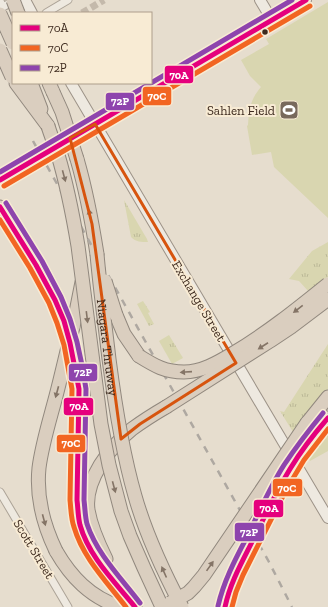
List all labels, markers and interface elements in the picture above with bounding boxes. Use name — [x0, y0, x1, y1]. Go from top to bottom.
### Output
legend — [12, 12, 152, 84]
text: 70A — [48, 21, 68, 35]
unlabelled marker — [260, 27, 270, 37]
text: 70C — [48, 41, 69, 55]
text: 72P — [48, 61, 67, 75]
line badge: 70A — [164, 65, 194, 84]
text: 70A — [169, 69, 189, 82]
line badge: 70C — [142, 86, 172, 106]
text: 70C — [148, 90, 166, 103]
line badge: 72P — [105, 92, 135, 111]
text: 72P — [111, 95, 129, 108]
sports icon: Sahlen Field — [278, 99, 300, 121]
place label: Sahlen Field — [207, 103, 275, 118]
one-way arrow — [61, 170, 67, 183]
one-way arrow — [87, 209, 93, 221]
street label: Exchange Street — [169, 258, 229, 344]
street label: Niagara Thruway — [94, 298, 122, 397]
one-way arrow — [292, 304, 303, 313]
one-way arrow — [84, 311, 91, 323]
one-way arrow — [257, 342, 268, 350]
line badge: 72P — [68, 363, 98, 382]
text: 72P — [74, 366, 92, 379]
one-way arrow — [180, 368, 192, 375]
one-way arrow — [54, 386, 60, 399]
line badge: 70A — [63, 397, 94, 416]
text: 70A — [69, 400, 89, 413]
line badge: 70C — [56, 434, 86, 453]
text: 70C — [62, 437, 80, 450]
line badge: 70C — [272, 478, 303, 497]
one-way arrow — [112, 481, 118, 493]
text: 70C — [278, 482, 296, 495]
line badge: 70A — [253, 499, 284, 518]
text: 70A — [259, 502, 279, 515]
one-way arrow — [41, 514, 47, 526]
street label: Scott Street — [10, 517, 58, 581]
line badge: 72P — [234, 522, 265, 542]
text: 72P — [240, 526, 258, 539]
one-way arrow — [206, 561, 214, 571]
one-way arrow — [161, 567, 167, 578]

